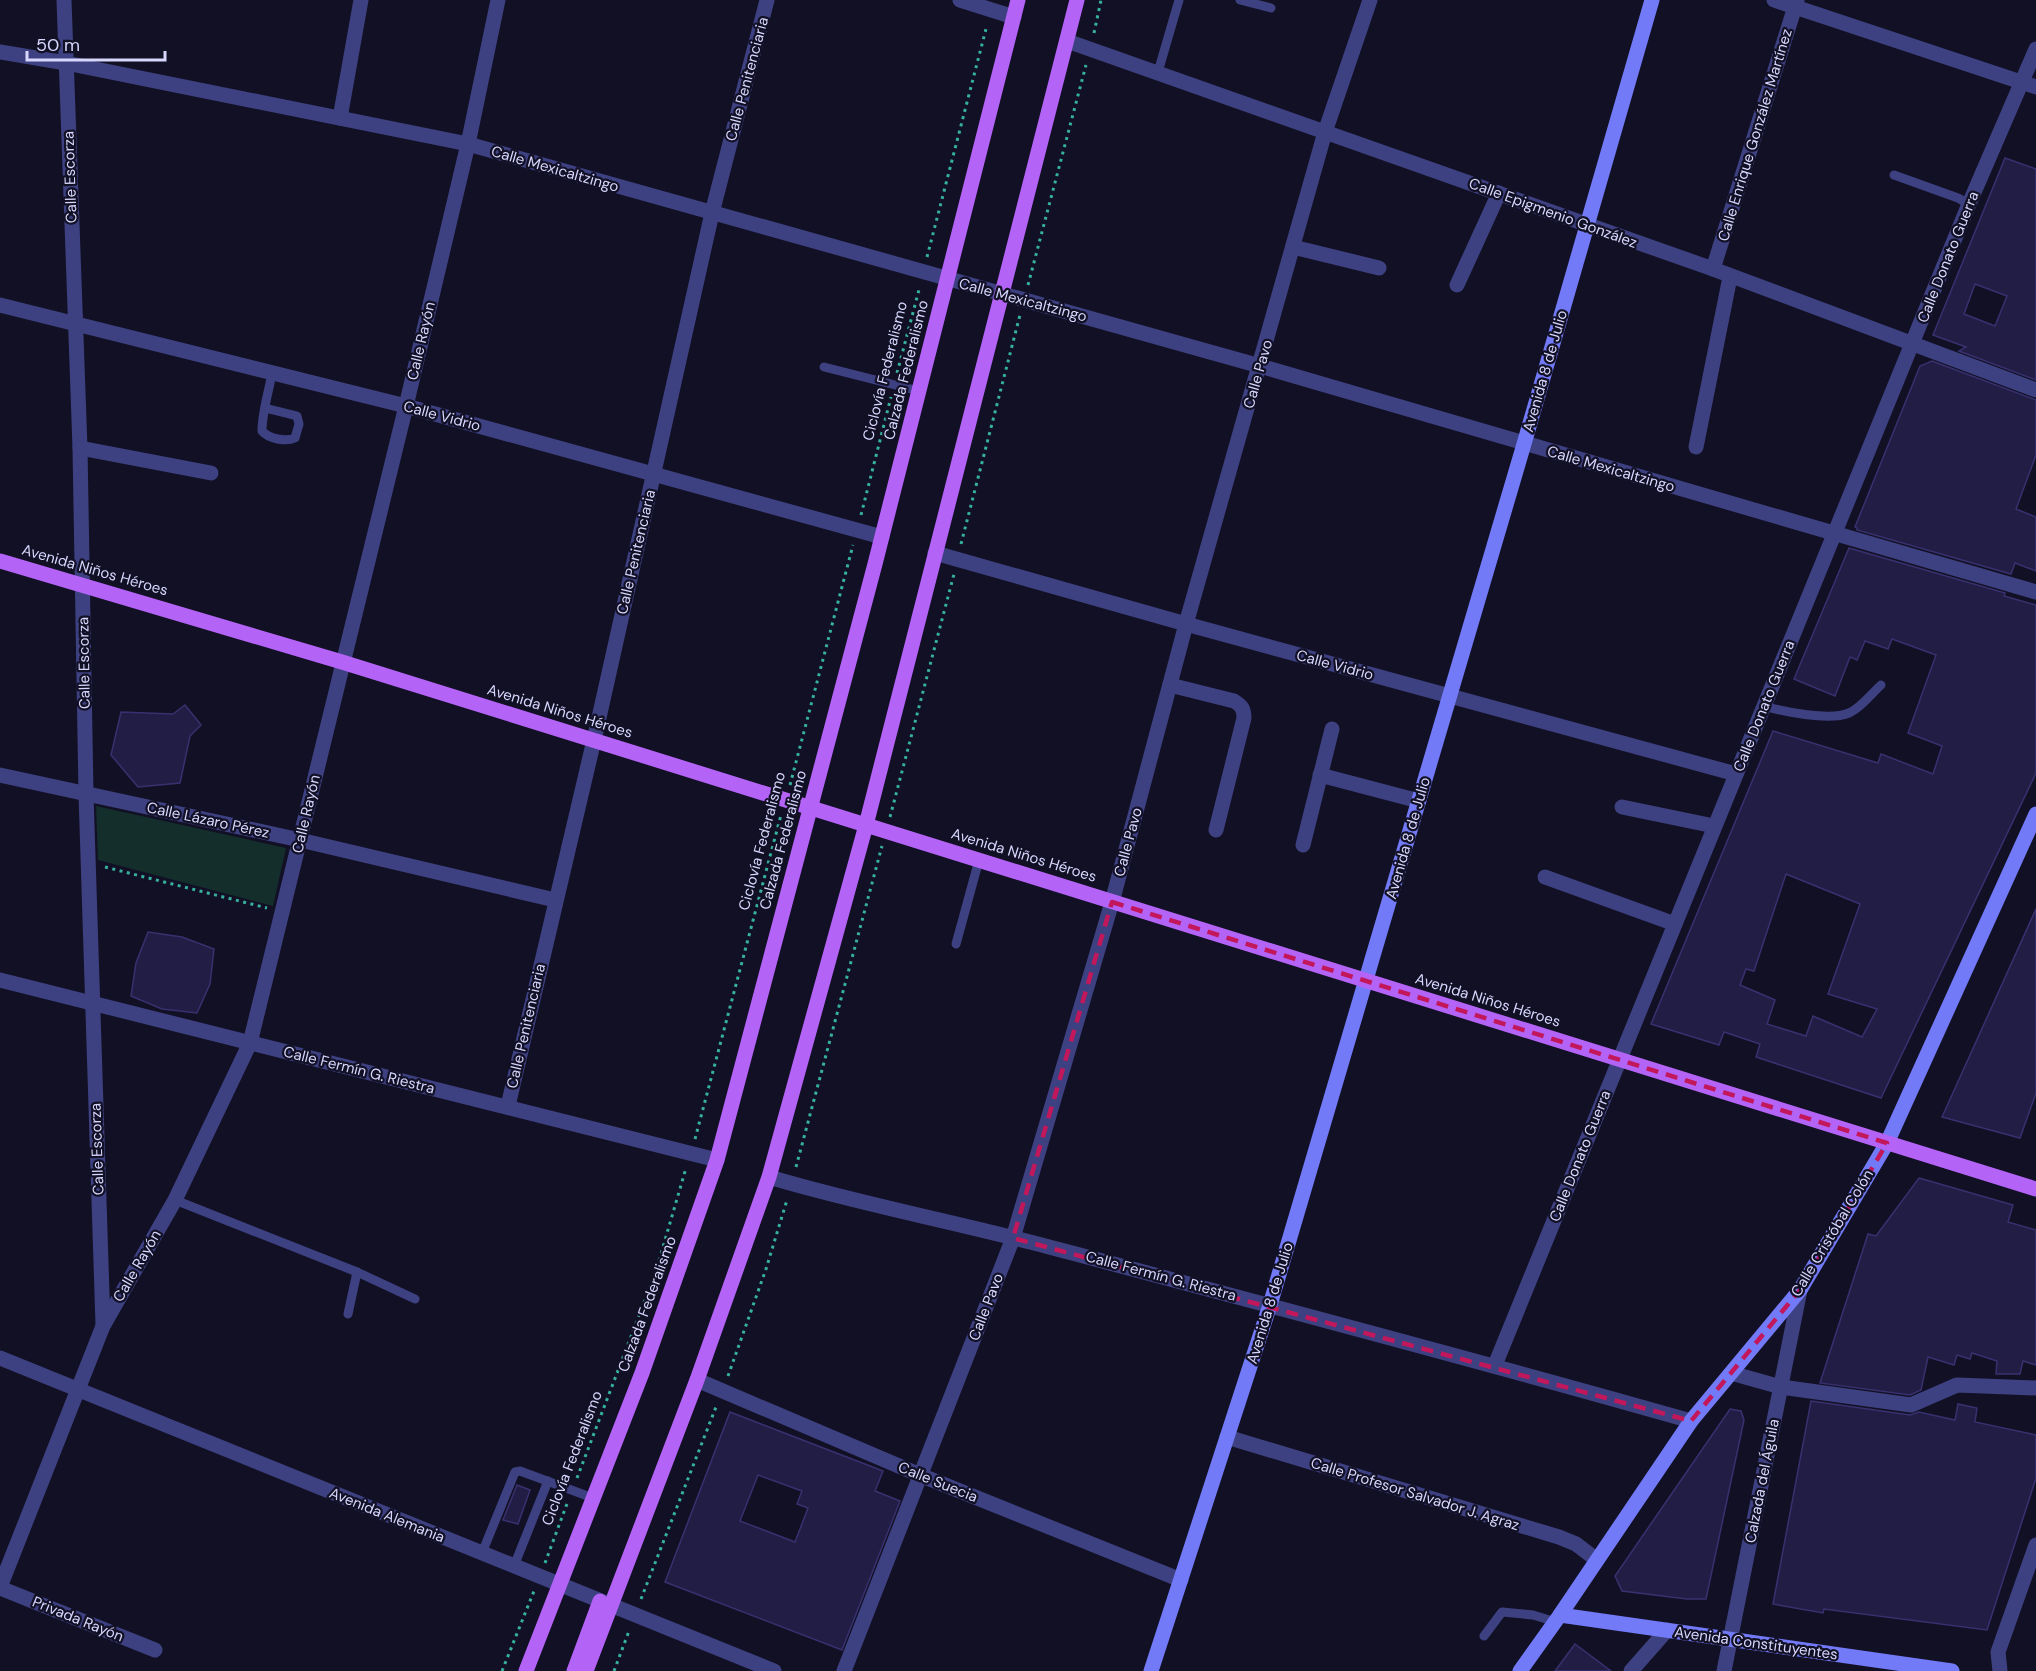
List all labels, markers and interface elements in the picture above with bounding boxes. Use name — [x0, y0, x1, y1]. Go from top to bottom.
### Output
street label: Calle Penitenciaria — [721, 15, 773, 143]
scale bar — [27, 24, 165, 62]
street label: Calle Enrique González Martínez — [1713, 26, 1797, 244]
text: 50 m — [36, 33, 80, 57]
street label: Calle Escorza — [58, 131, 82, 223]
street label: Calle Mexicaltzingo — [489, 141, 621, 197]
street label: Calle Epigmenio González — [1466, 173, 1640, 253]
street label: Calle Donato Guerra — [1912, 188, 1984, 326]
street label: Calle Mexicaltzingo — [957, 273, 1089, 327]
street label: Calzada Federalismo — [879, 298, 933, 442]
street label: Ciclovía Federalismo — [858, 299, 912, 443]
street label: Calle Rayón — [402, 300, 440, 382]
street label: Avenida 8 de Julio — [1518, 308, 1572, 434]
street label: Calle Pavo — [1239, 337, 1277, 411]
street label: Calle Vidrio — [401, 396, 483, 436]
street label: Calle Mexicaltzingo — [1545, 441, 1677, 497]
street label: Calle Penitenciaria — [612, 488, 660, 616]
street label: Avenida Niños Héroes — [20, 540, 170, 600]
street label: Calle Escorza — [73, 617, 95, 709]
street label: Calle Donato Guerra — [1728, 637, 1800, 775]
street label: Calle Vidrio — [1294, 645, 1376, 685]
street label: Avenida Niños Héroes — [485, 679, 635, 743]
street label: Calzada Federalismo — [755, 768, 811, 912]
street label: Ciclovía Federalismo — [734, 769, 790, 913]
street label: Calle Rayón — [287, 773, 325, 855]
street label: Avenida 8 de Julio — [1381, 775, 1435, 901]
street label: Calle Lázaro Pérez — [145, 797, 271, 843]
street label: Calle Pavo — [1109, 805, 1147, 879]
street label: Avenida Niños Héroes — [949, 823, 1099, 887]
street label: Calle Penitenciaria — [502, 962, 550, 1090]
street label: Avenida Niños Héroes — [1413, 968, 1563, 1032]
street label: Calle Fermín G. Riestra — [281, 1042, 437, 1098]
street label: Calle Donato Guerra — [1544, 1087, 1616, 1225]
street label: Calle Escorza — [85, 1103, 109, 1195]
street label: Calle Cristóbal Colón — [1786, 1166, 1878, 1300]
street label: Calle Rayón — [108, 1226, 166, 1306]
street label: Calzada Federalismo — [613, 1233, 681, 1375]
street label: Avenida 8 de Julio — [1242, 1240, 1298, 1366]
street label: Calle Fermín G. Riestra — [1083, 1246, 1239, 1306]
street label: Calle Pavo — [964, 1270, 1008, 1344]
street label: Ciclovía Federalismo — [537, 1388, 607, 1528]
street label: Calzada del Águila — [1740, 1417, 1784, 1545]
street label: Calle Profesor Salvador J. Agraz — [1308, 1453, 1522, 1535]
street label: Calle Suecia — [895, 1457, 981, 1507]
street label: Avenida Alemania — [326, 1483, 448, 1547]
street label: Privada Rayón — [29, 1592, 127, 1646]
street label: Avenida Constituyentes — [1673, 1622, 1839, 1664]

